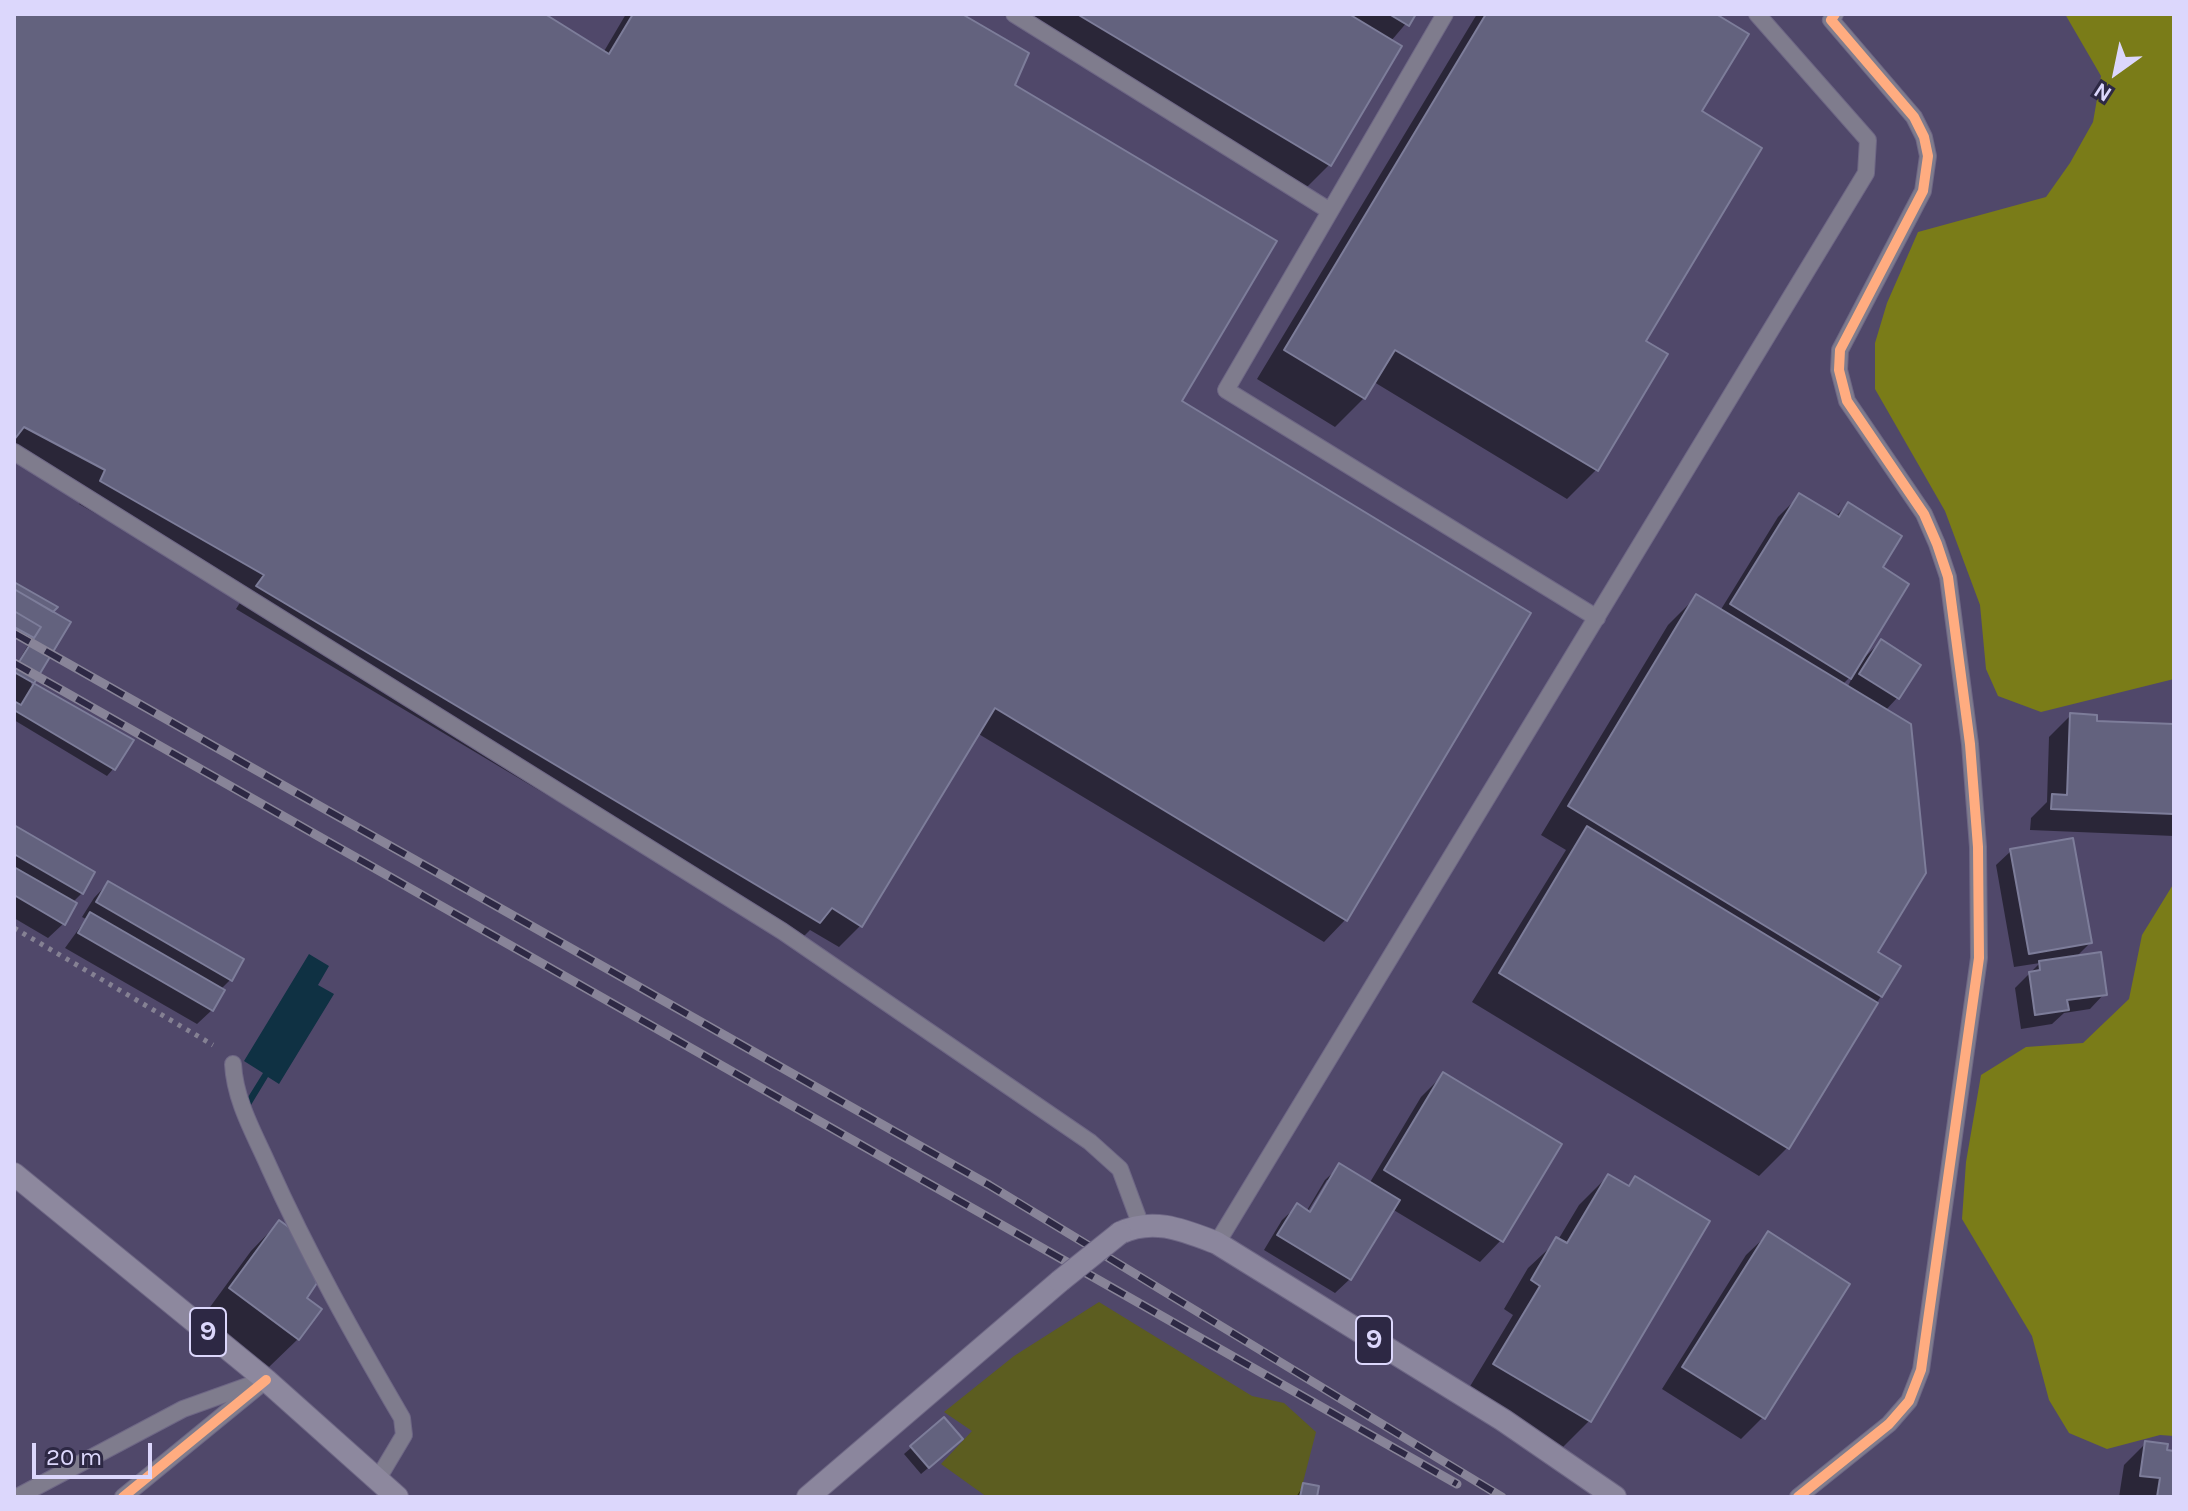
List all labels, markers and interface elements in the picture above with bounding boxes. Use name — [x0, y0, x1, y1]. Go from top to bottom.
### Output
north arrow — [2076, 32, 2156, 112]
text: N — [2089, 77, 2117, 107]
road number: 9 — [190, 1308, 226, 1356]
road number: 9 — [1356, 1316, 1392, 1364]
scale bar — [36, 1427, 156, 1477]
text: 20 m — [46, 1443, 102, 1471]

